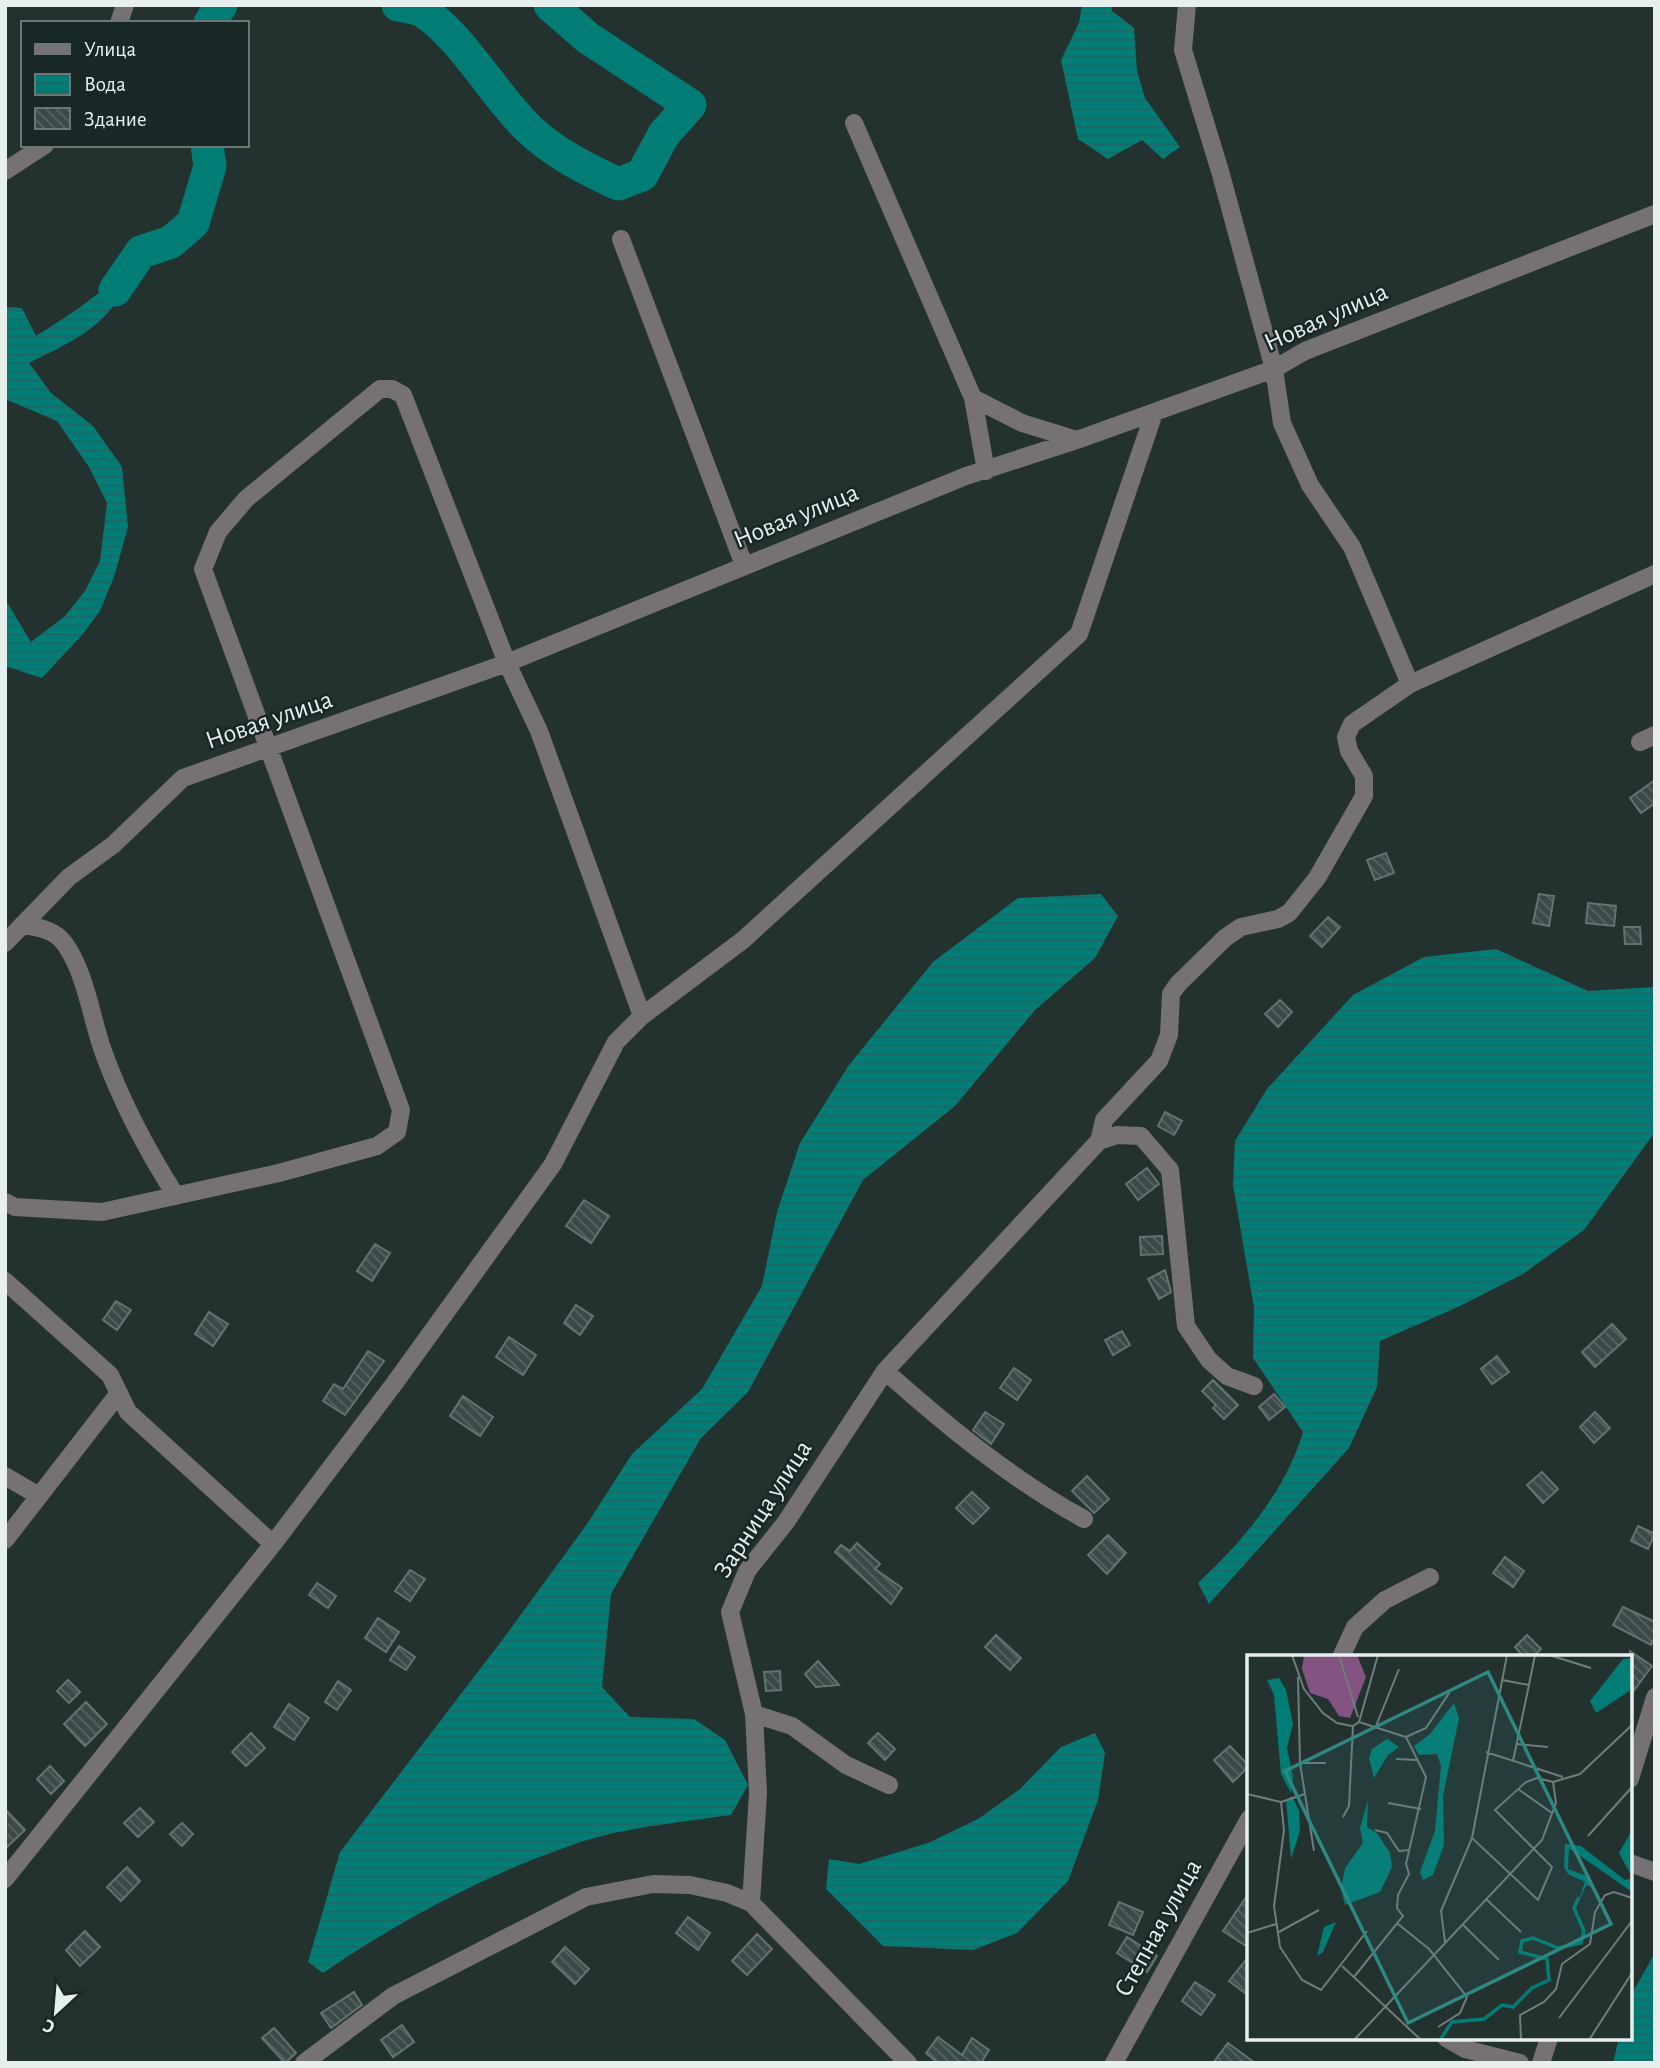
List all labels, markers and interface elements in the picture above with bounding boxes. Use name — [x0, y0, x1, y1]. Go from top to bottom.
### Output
legend — [21, 21, 248, 147]
text: Улица — [84, 39, 137, 60]
text: Вода — [84, 74, 126, 95]
text: Здание — [84, 109, 147, 130]
street label: Новая улица — [1260, 278, 1392, 356]
street label: Новая улица — [730, 479, 862, 553]
street label: Новая улица — [202, 686, 336, 754]
street label: Зарница улица — [709, 1436, 817, 1582]
inset map — [1247, 1655, 1632, 2040]
street label: Степная улица — [1110, 1855, 1206, 2001]
north arrow — [21, 1977, 91, 2047]
text: С — [40, 2015, 58, 2037]

